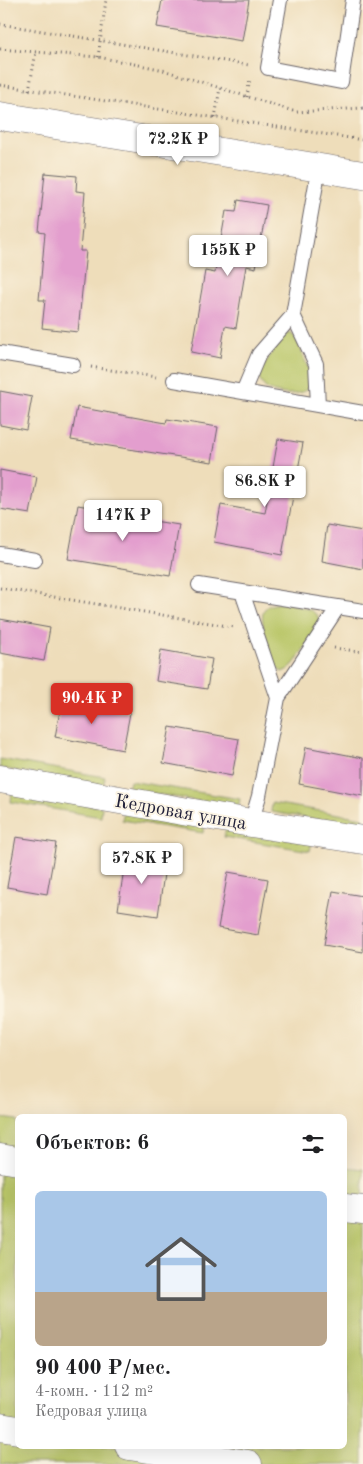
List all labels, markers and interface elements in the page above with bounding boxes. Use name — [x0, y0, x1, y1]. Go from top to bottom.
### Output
pin: 72.2K ₽ — [132, 124, 224, 166]
text: 72.2K ₽ — [148, 132, 208, 148]
pin: 155K ₽ — [187, 234, 269, 277]
text: 155K ₽ — [200, 243, 256, 259]
pin: 86.8K ₽ — [219, 466, 311, 508]
text: 86.8K ₽ — [235, 474, 295, 490]
pin: 147K ₽ — [82, 500, 164, 542]
text: 147K ₽ — [95, 508, 151, 524]
pin: 90.4K ₽ — [46, 682, 138, 725]
text: 90.4K ₽ — [62, 691, 122, 707]
street label: Кедровая улица — [113, 793, 249, 835]
pin: 57.8K ₽ — [96, 842, 188, 885]
text: 57.8K ₽ — [112, 851, 172, 867]
icon: filters — [299, 1130, 327, 1158]
text: Объектов: 6 — [35, 1133, 149, 1154]
icon: home — [136, 1224, 226, 1314]
text: 90 400 ₽/мес. — [35, 1358, 171, 1379]
text: 4-комн. · 112 m² — [35, 1384, 153, 1400]
text: Кедровая улица — [35, 1404, 147, 1420]

